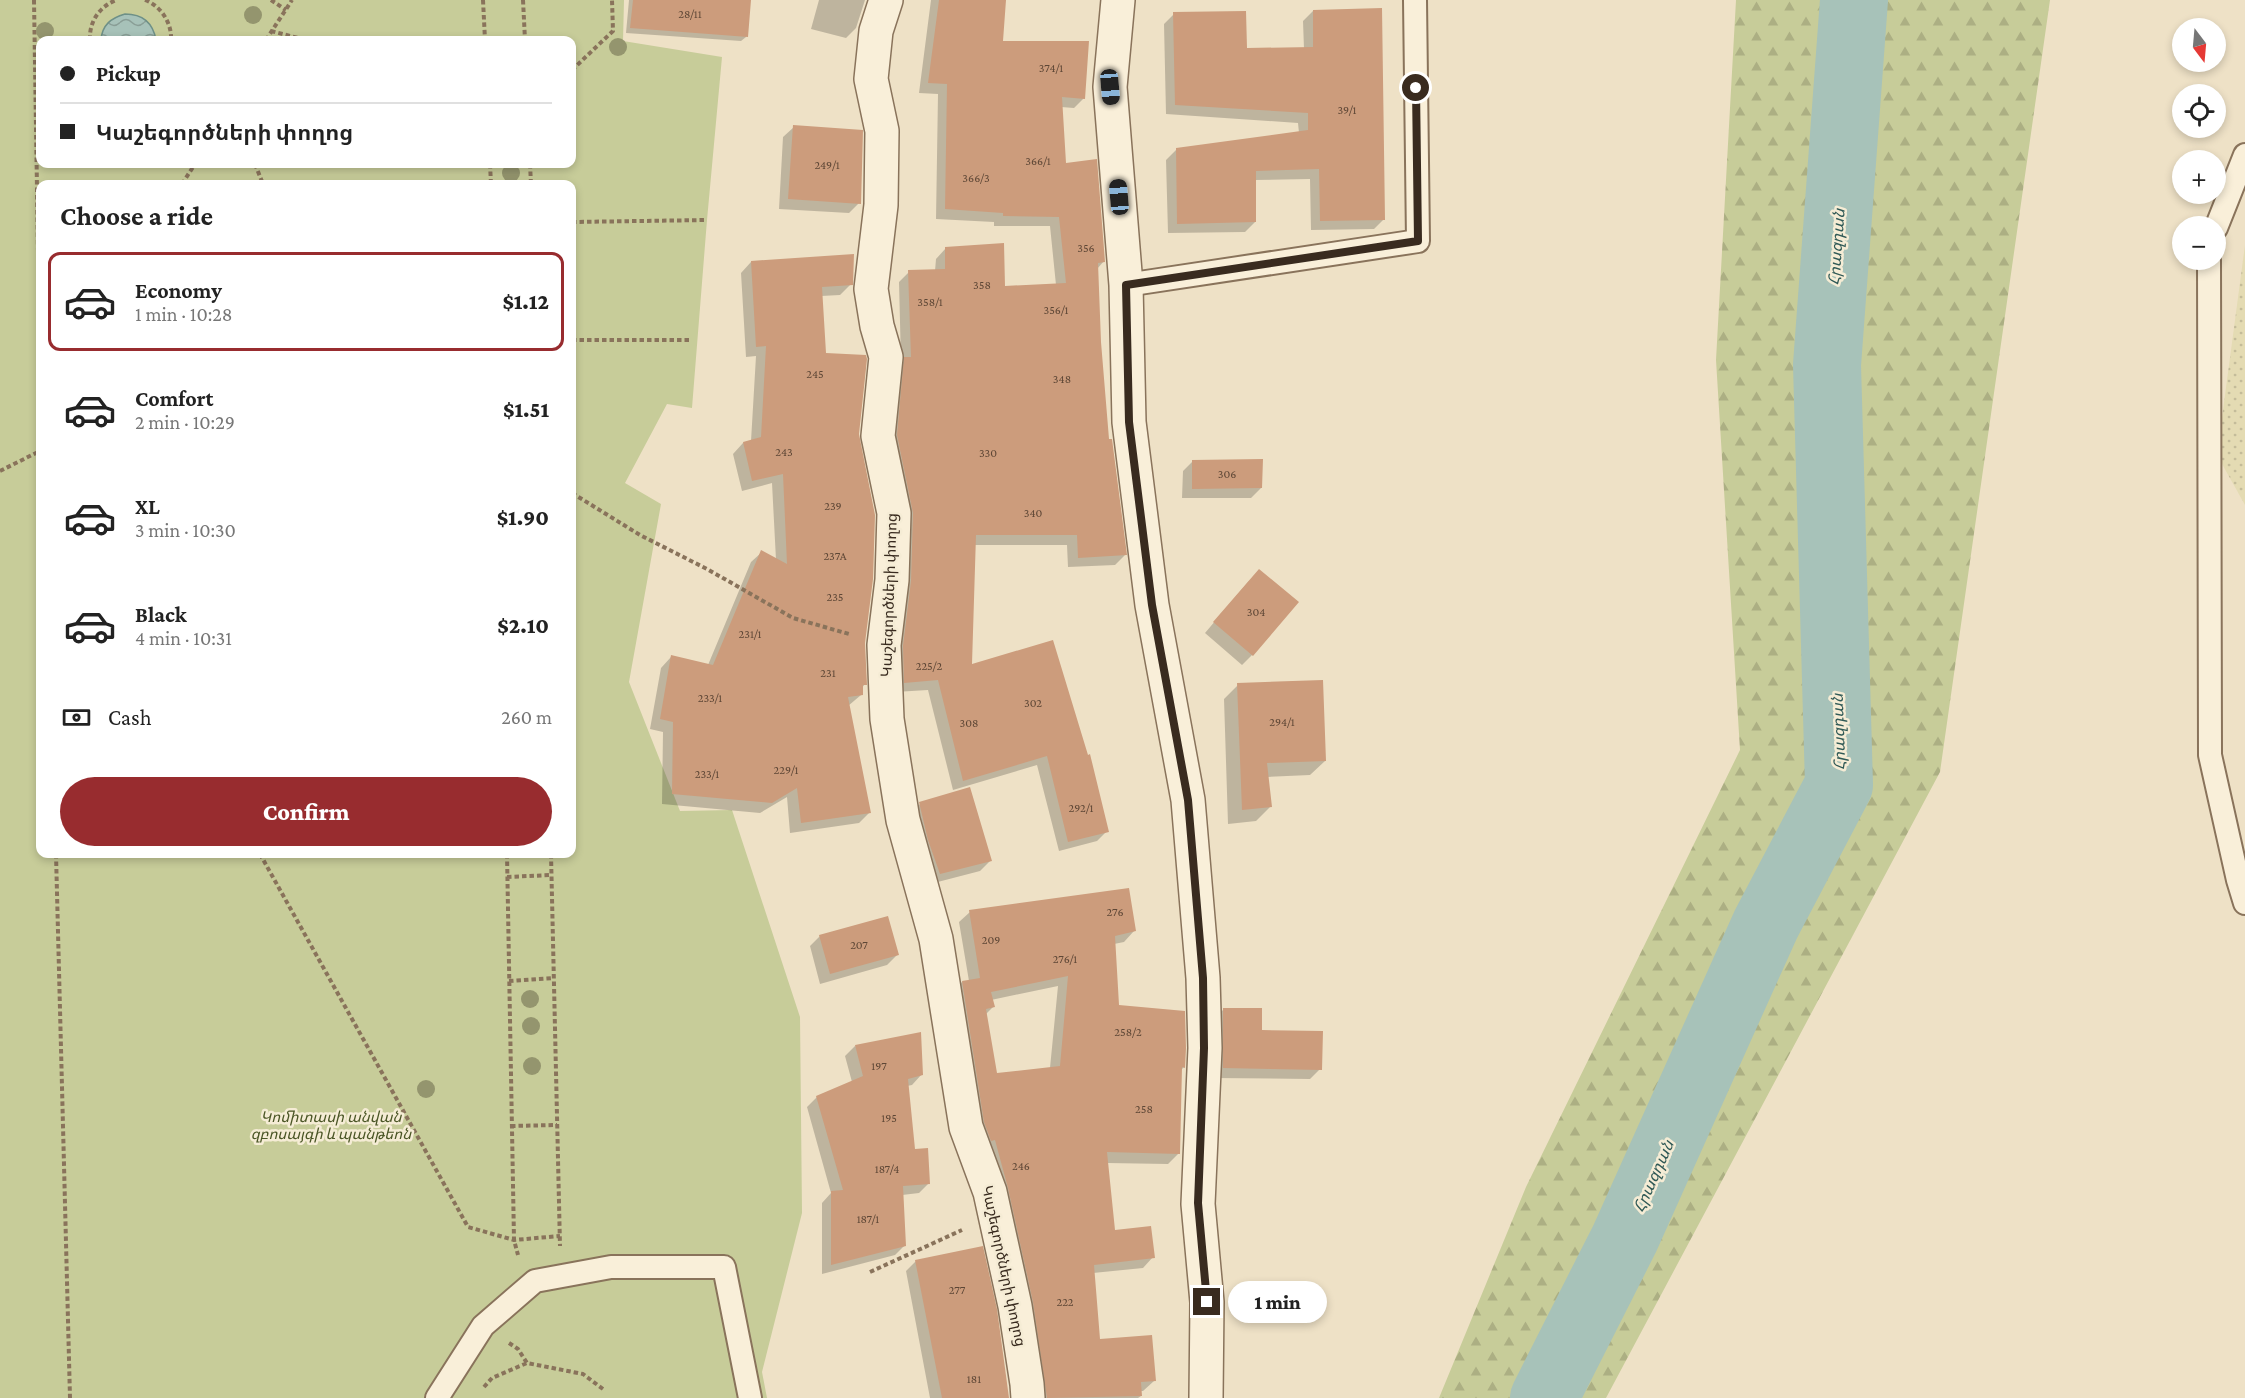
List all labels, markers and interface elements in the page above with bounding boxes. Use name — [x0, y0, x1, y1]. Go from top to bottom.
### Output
house number: 28/11 — [678, 7, 702, 21]
north arrow — [2172, 18, 2226, 72]
map controls — [2172, 18, 2226, 270]
text: Pickup — [96, 61, 161, 86]
house number: 374/1 — [1039, 61, 1063, 75]
car — [1099, 68, 1121, 106]
route start — [1402, 74, 1429, 101]
button: locate — [2172, 84, 2226, 138]
house number: 39/1 — [1337, 103, 1357, 117]
text: Կաշեգործների փողոց — [96, 120, 353, 145]
button: + — [2172, 150, 2226, 204]
house number: 366/1 — [1025, 154, 1051, 168]
house number: 249/1 — [814, 158, 840, 172]
house number: 366/3 — [962, 171, 990, 185]
car — [1108, 178, 1130, 216]
text: Choose a ride — [60, 201, 213, 231]
water label: Հրազդան — [1825, 207, 1849, 286]
button: − — [2172, 216, 2226, 270]
house number: 356 — [1077, 241, 1095, 255]
icon: car — [63, 275, 117, 329]
text: Economy — [135, 278, 222, 303]
house number: 358 — [973, 278, 991, 292]
text: $1.12 — [502, 289, 549, 314]
house number: 358/1 — [917, 295, 943, 309]
text: 1 min · 10:28 — [135, 303, 233, 325]
house number: 356/1 — [1044, 303, 1068, 317]
house number: 245 — [806, 367, 824, 381]
house number: 348 — [1053, 372, 1071, 386]
icon: car — [63, 383, 117, 437]
text: Comfort — [135, 386, 213, 411]
text: $1.51 — [503, 397, 549, 422]
text: 2 min · 10:29 — [135, 411, 235, 433]
house number: 243 — [775, 445, 793, 459]
house number: 330 — [979, 446, 997, 460]
house number: 306 — [1218, 467, 1236, 481]
icon: car — [63, 491, 117, 545]
text: XL — [135, 494, 160, 519]
house number: 239 — [824, 499, 842, 513]
text: $1.90 — [497, 505, 549, 530]
house number: 340 — [1024, 506, 1043, 520]
street label: Կաշեգործների փողոց — [878, 513, 901, 677]
text: 3 min · 10:30 — [135, 519, 236, 541]
house number: 237A — [823, 549, 847, 563]
house number: 235 — [826, 590, 844, 604]
icon: car — [63, 599, 117, 653]
text: Black — [135, 602, 187, 627]
house number: 304 — [1247, 605, 1265, 619]
text: $2.10 — [497, 613, 549, 638]
text: 4 min · 10:31 — [135, 627, 232, 649]
house number: 231/1 — [739, 627, 761, 641]
house number: 225/2 — [916, 659, 943, 673]
house number: 231 — [820, 666, 836, 680]
house number: 233/1 — [698, 691, 722, 705]
water label: Հրազդան — [1829, 692, 1849, 771]
house number: 302 — [1024, 696, 1042, 710]
icon: cash — [60, 701, 93, 734]
text: Cash — [108, 705, 152, 730]
text: 260 m — [501, 706, 552, 728]
house number: 294/1 — [1269, 715, 1295, 729]
house number: 308 — [960, 716, 978, 730]
house number: 229/1 — [774, 763, 798, 777]
house number: 233/1 — [695, 767, 719, 781]
button: Confirm — [60, 777, 552, 846]
house number: 292/1 — [1068, 801, 1094, 815]
house number: 276 — [1106, 905, 1124, 919]
house number: 209 — [982, 933, 1000, 947]
house number: 207 — [850, 938, 868, 952]
house number: 276/1 — [1053, 952, 1077, 966]
house number: 258/2 — [1114, 1025, 1142, 1039]
house number: 197 — [871, 1059, 887, 1073]
house number: 258 — [1135, 1102, 1153, 1116]
park label: Կոմիտասի անվան զբոսայգի և պանթեոն — [251, 1109, 412, 1143]
house number: 195 — [881, 1111, 897, 1125]
water label: Հրազդան — [1630, 1136, 1678, 1215]
house number: 246 — [1012, 1159, 1030, 1173]
house number: 187/4 — [875, 1162, 899, 1176]
street label: Կաշեգործների փողոց — [978, 1184, 1029, 1348]
house number: 187/1 — [857, 1212, 879, 1226]
callout: 1 min — [1228, 1281, 1327, 1323]
house number: 277 — [949, 1283, 966, 1297]
route end — [1193, 1288, 1220, 1315]
text: 1 min — [1254, 1291, 1301, 1313]
house number: 222 — [1056, 1295, 1074, 1309]
house number: 181 — [967, 1372, 981, 1386]

